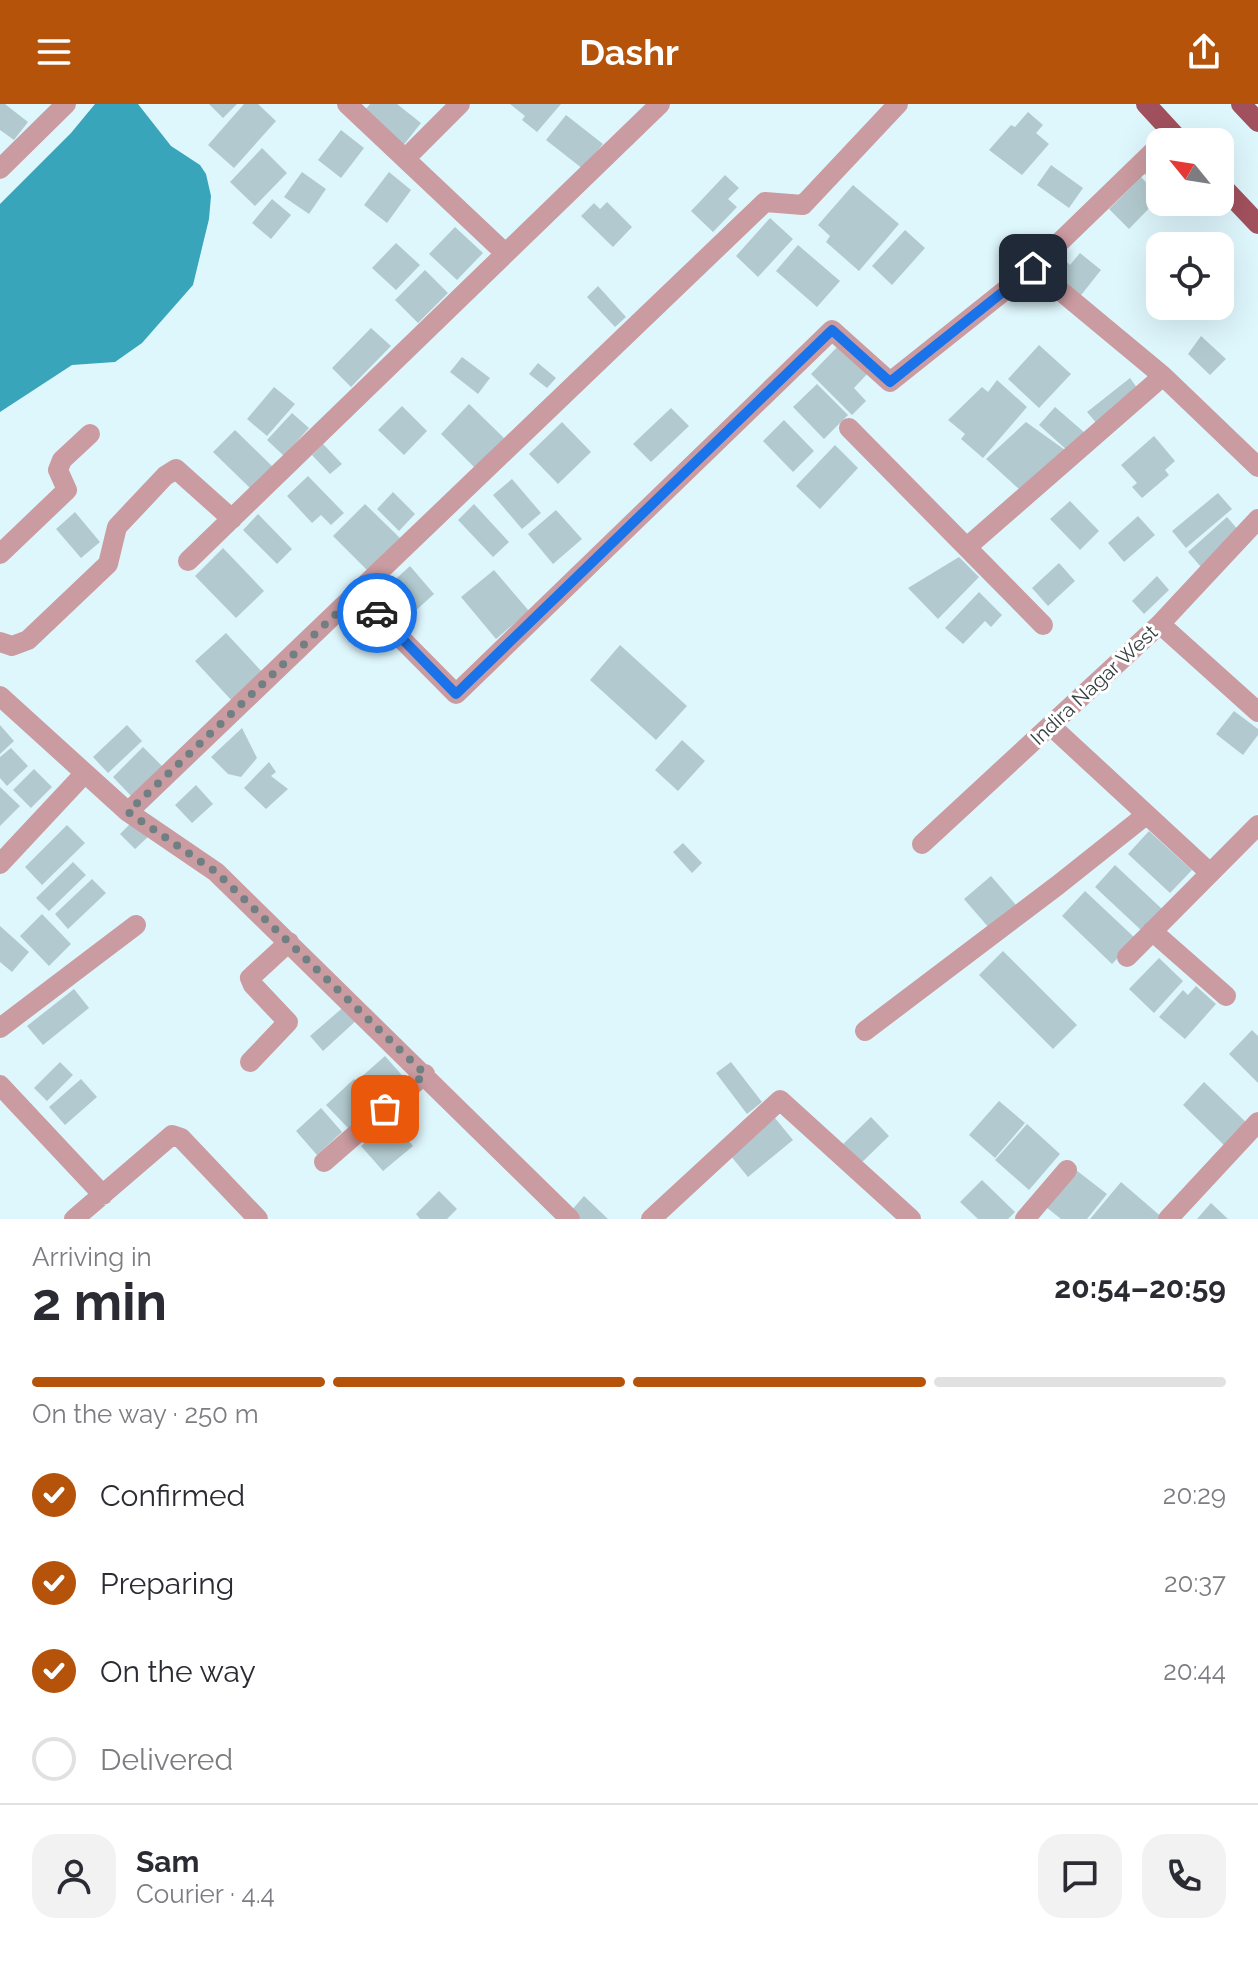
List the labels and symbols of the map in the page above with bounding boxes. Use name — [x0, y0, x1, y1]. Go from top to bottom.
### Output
north arrow — [1146, 128, 1234, 216]
pin — [999, 234, 1067, 302]
courier — [337, 573, 417, 653]
street label: Indira Nagar West — [1026, 620, 1163, 750]
pin — [351, 1075, 419, 1143]

